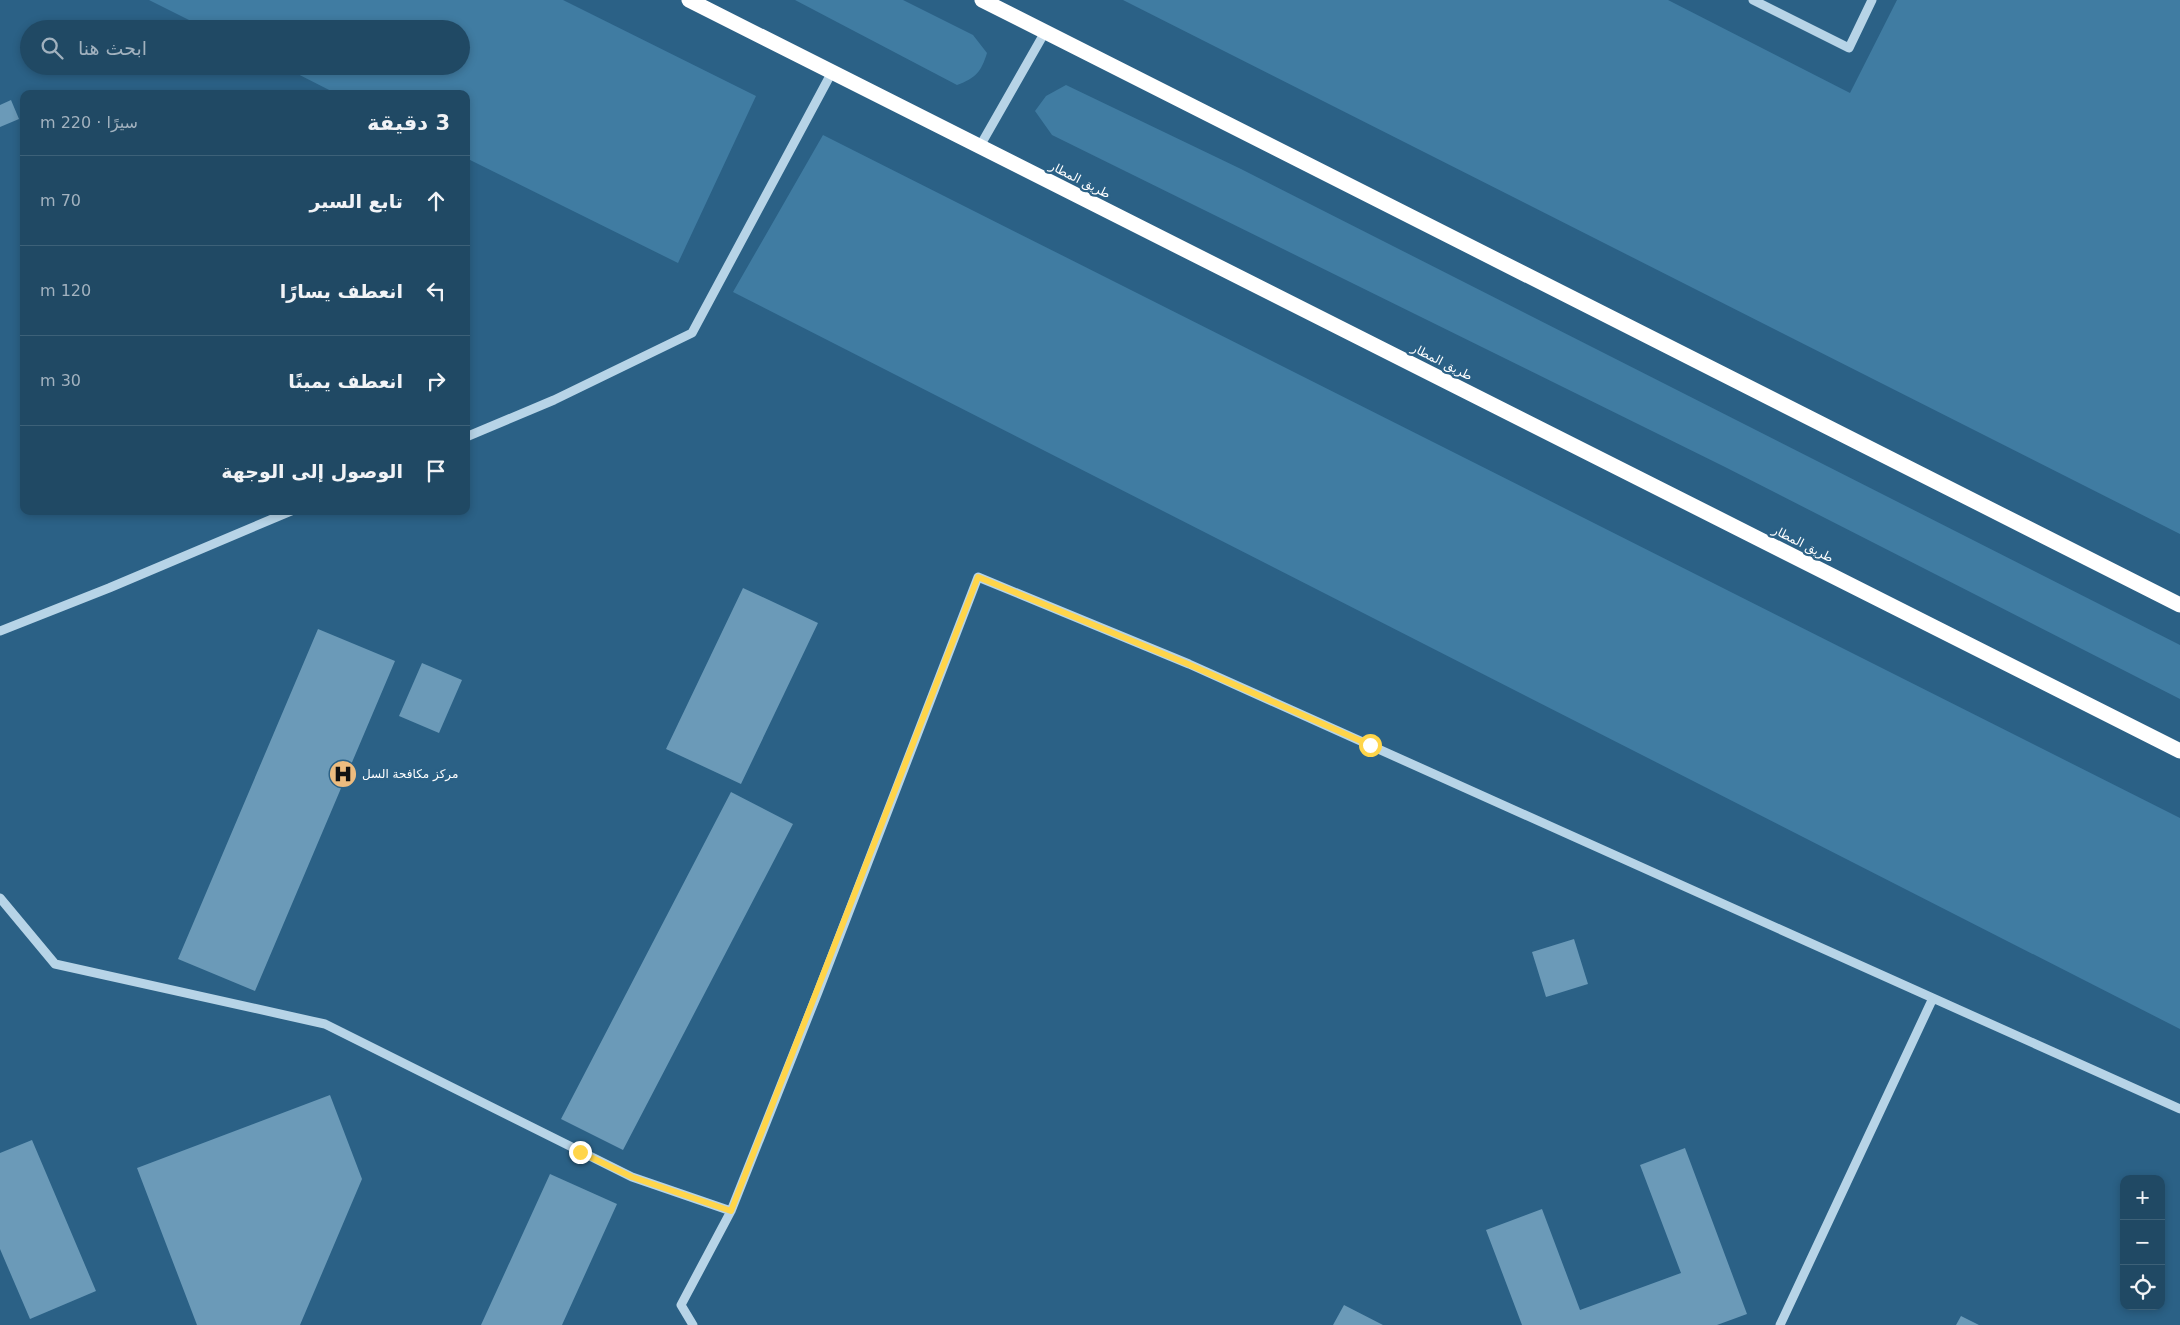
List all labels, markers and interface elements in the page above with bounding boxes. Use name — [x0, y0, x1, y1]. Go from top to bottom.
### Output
search box — [20, 20, 470, 75]
icon: search — [38, 34, 66, 62]
text: ابحث هنا — [78, 37, 147, 59]
text: 3 دقيقة — [367, 111, 450, 135]
text: سيرًا · 220 m — [40, 113, 138, 132]
street label: طريق المطار — [1046, 158, 1113, 202]
icon: ahead — [422, 187, 450, 215]
text: تابع السير — [309, 190, 403, 212]
text: 70 m — [40, 191, 81, 210]
icon: left — [422, 277, 450, 305]
text: انعطف يسارًا — [280, 280, 403, 302]
text: 120 m — [40, 281, 91, 300]
street label: طريق المطار — [1408, 340, 1475, 384]
icon: right — [422, 367, 450, 395]
text: انعطف يمينًا — [288, 370, 403, 392]
text: 30 m — [40, 371, 81, 390]
icon: arrive — [422, 457, 450, 485]
text: الوصول إلى الوجهة — [221, 460, 403, 482]
street label: طريق المطار — [1769, 522, 1836, 566]
route start — [1359, 734, 1382, 757]
hospital icon: مركز مكافحة السل — [328, 759, 358, 789]
place label: مركز مكافحة السل — [362, 767, 458, 782]
route end — [569, 1141, 592, 1164]
map controls — [2120, 1175, 2165, 1310]
button: + — [2120, 1175, 2165, 1220]
button: − — [2120, 1220, 2165, 1265]
button: locate — [2120, 1265, 2165, 1310]

